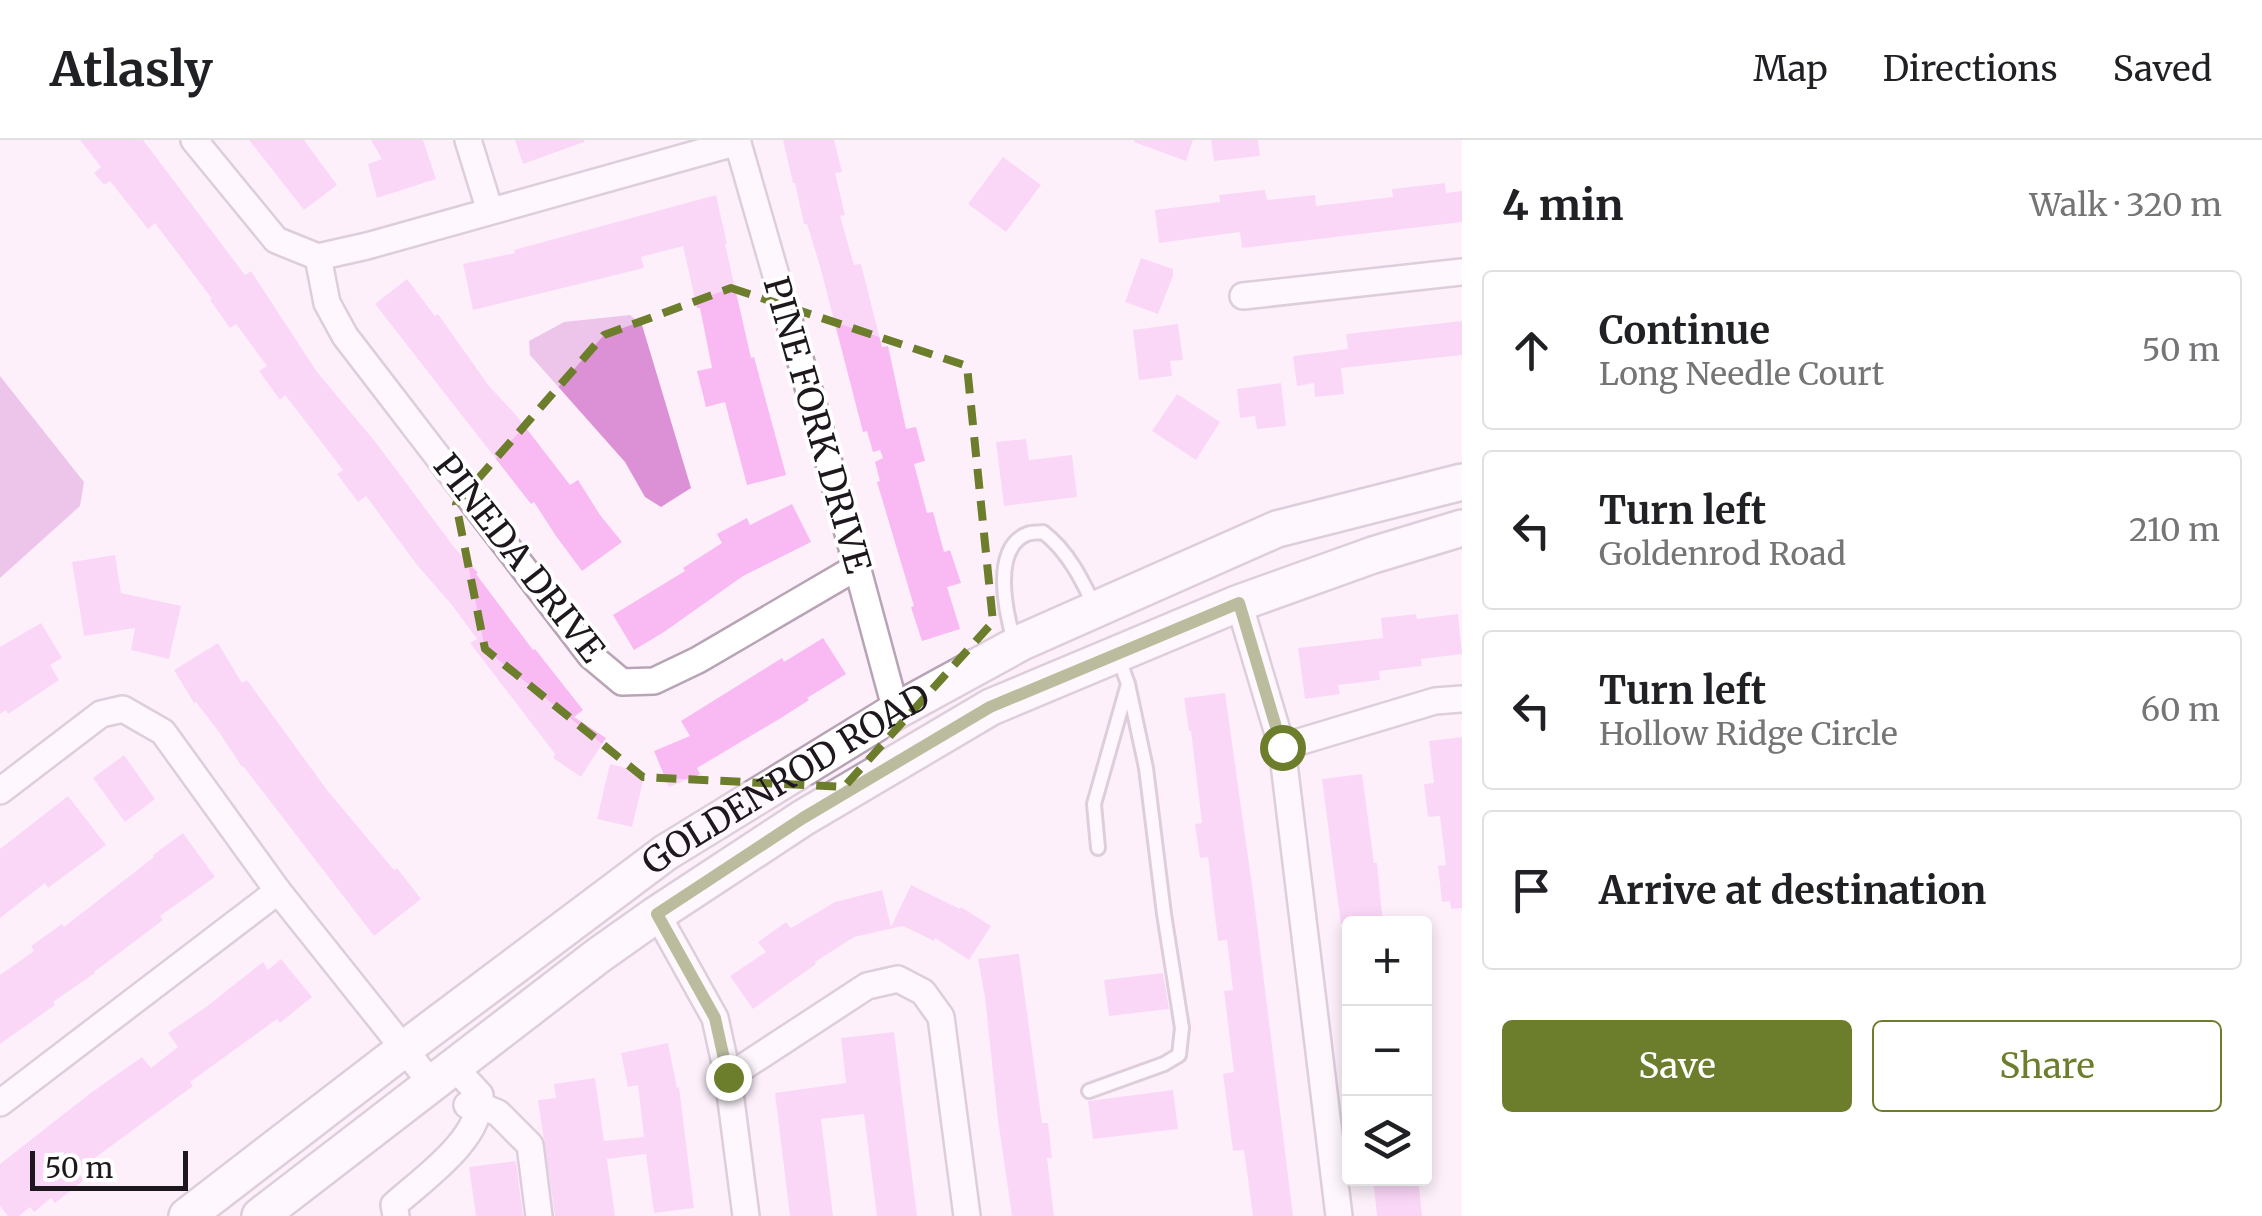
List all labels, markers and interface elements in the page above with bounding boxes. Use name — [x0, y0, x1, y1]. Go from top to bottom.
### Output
text: Atlasly — [50, 39, 213, 99]
text: Map — [1753, 47, 1828, 91]
text: Directions — [1883, 47, 2058, 91]
text: Saved — [2113, 47, 2212, 91]
text: 4 min — [1502, 179, 1624, 231]
text: Walk · 320 m — [2029, 185, 2222, 225]
street label: PINE FORK DRIVE — [754, 272, 880, 578]
text: Continue — [1599, 307, 1770, 354]
icon: ahead — [1504, 323, 1559, 378]
text: 50 m — [2142, 330, 2220, 370]
text: Long Needle Court — [1599, 354, 1884, 394]
street label: PINEDA DRIVE — [424, 445, 614, 671]
text: Turn left — [1599, 487, 1766, 534]
icon: left — [1504, 503, 1559, 558]
text: 210 m — [2129, 510, 2220, 550]
text: Goldenrod Road — [1599, 534, 1846, 574]
text: Turn left — [1599, 667, 1766, 714]
street label: GOLDENROD ROAD — [633, 675, 938, 885]
icon: left — [1504, 683, 1559, 738]
text: 60 m — [2141, 690, 2220, 730]
text: Hollow Ridge Circle — [1599, 714, 1898, 754]
route start — [1260, 725, 1306, 771]
icon: arrive — [1504, 863, 1559, 918]
text: Arrive at destination — [1599, 867, 1986, 914]
map controls — [1342, 916, 1432, 1186]
button: + — [1342, 916, 1432, 1006]
button: − — [1342, 1006, 1432, 1096]
button: Save — [1502, 1020, 1852, 1112]
button: Share — [1872, 1020, 2222, 1112]
route end — [706, 1055, 752, 1101]
button: layers — [1342, 1096, 1432, 1186]
scale bar — [30, 1146, 188, 1190]
text: 50 m — [45, 1150, 113, 1186]

